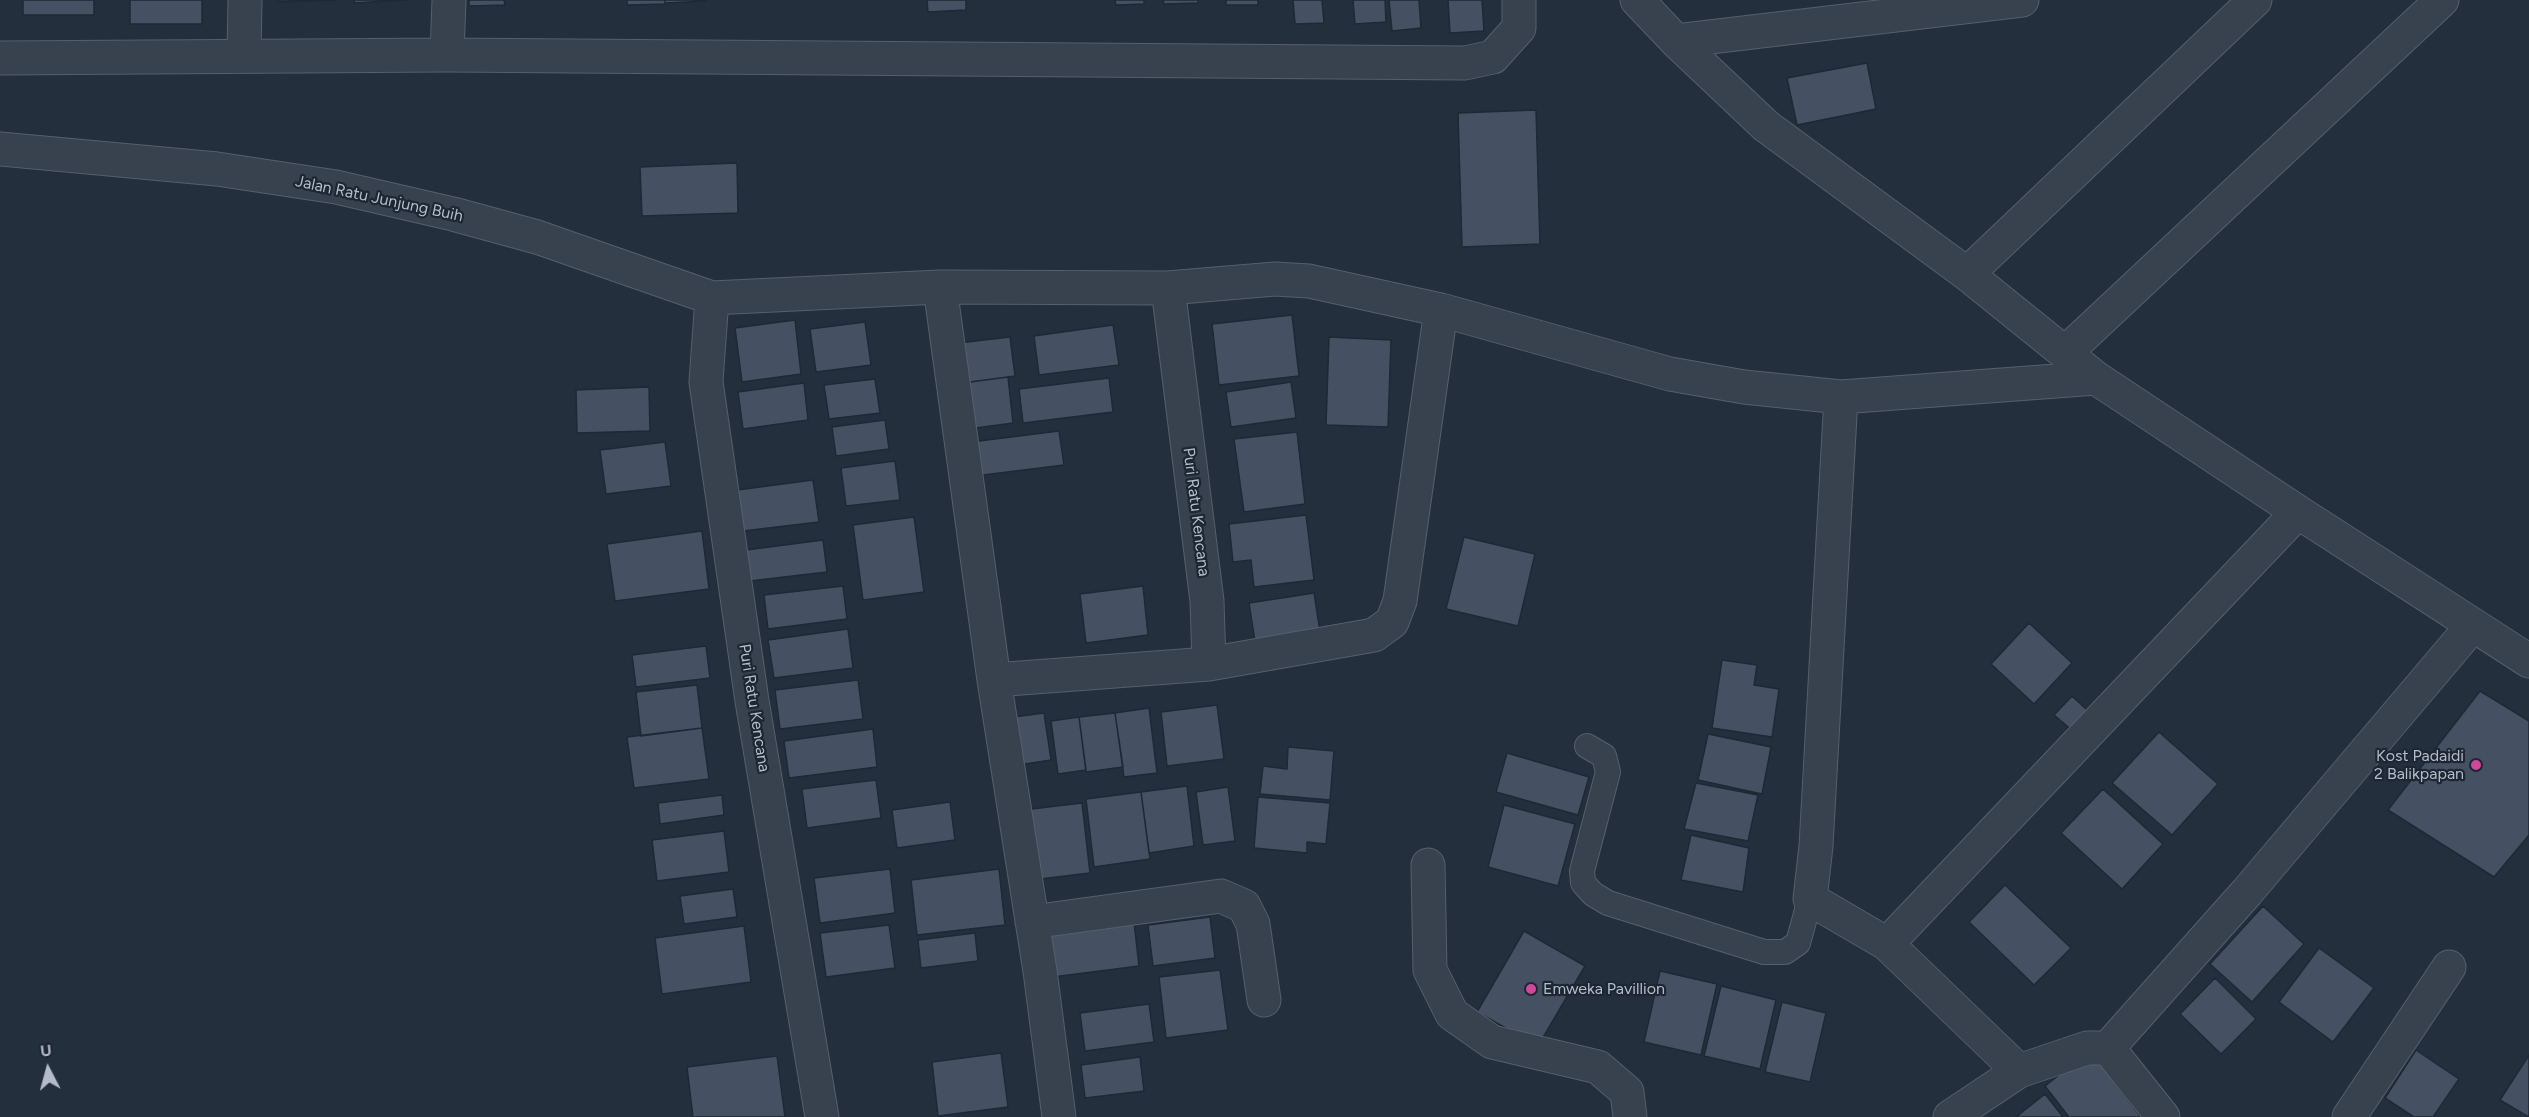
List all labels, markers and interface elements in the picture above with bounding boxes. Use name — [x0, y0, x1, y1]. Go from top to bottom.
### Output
street label: Jalan Ratu Junjung Buih — [293, 172, 465, 226]
street label: Puri Ratu Kencana — [1179, 447, 1213, 577]
street label: Puri Ratu Kencana — [734, 643, 774, 773]
place label: Kost Padaidi 2 Balikpapan — [2374, 746, 2464, 784]
marker: Kost Padaidi 2 Balikpapan — [2469, 758, 2483, 772]
place label: Emweka Pavillion — [1543, 979, 1665, 999]
marker: Emweka Pavillion — [1524, 982, 1538, 996]
north arrow — [18, 1039, 78, 1099]
text: U — [39, 1041, 53, 1061]

